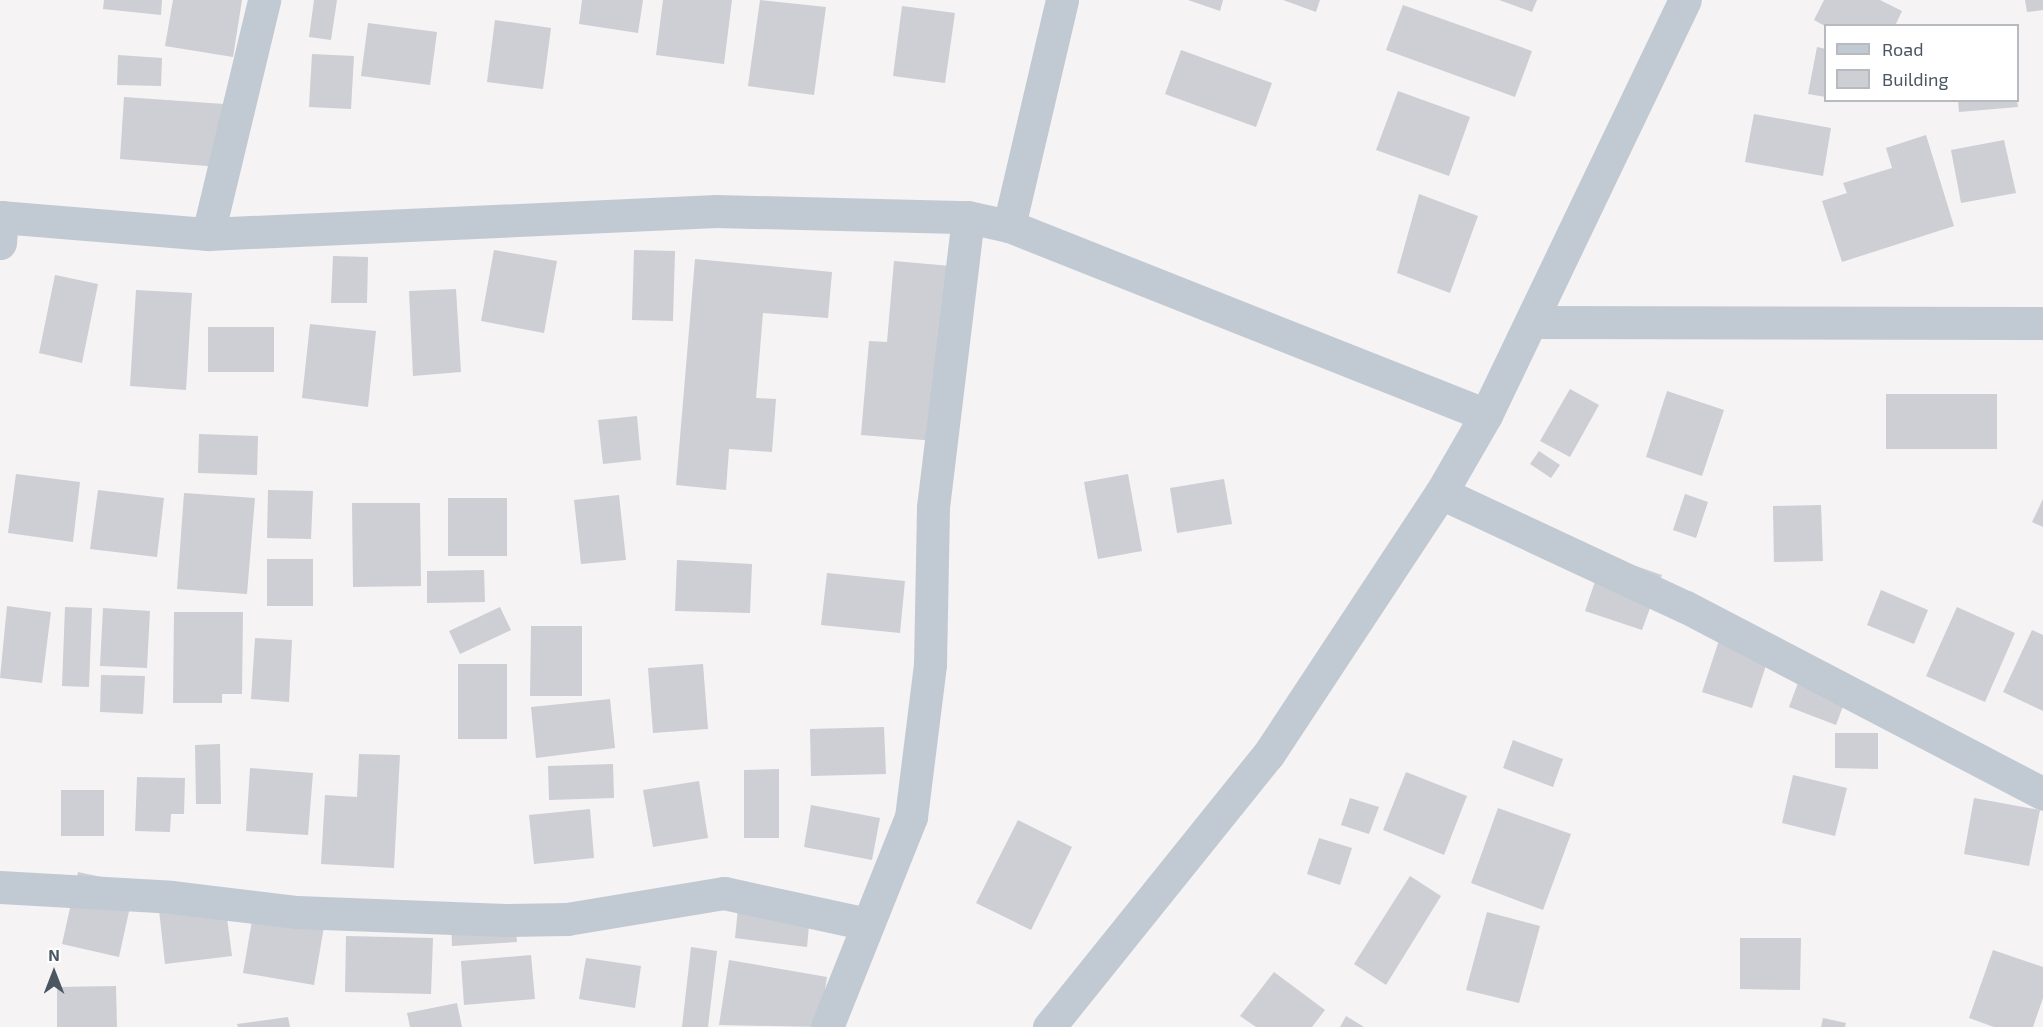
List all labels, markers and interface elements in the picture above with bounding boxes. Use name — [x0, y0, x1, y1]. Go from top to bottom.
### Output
legend — [1824, 24, 2019, 102]
text: Road — [1882, 38, 1923, 60]
text: Building — [1882, 68, 1949, 90]
north arrow — [24, 943, 84, 1003]
text: N — [48, 945, 60, 964]

